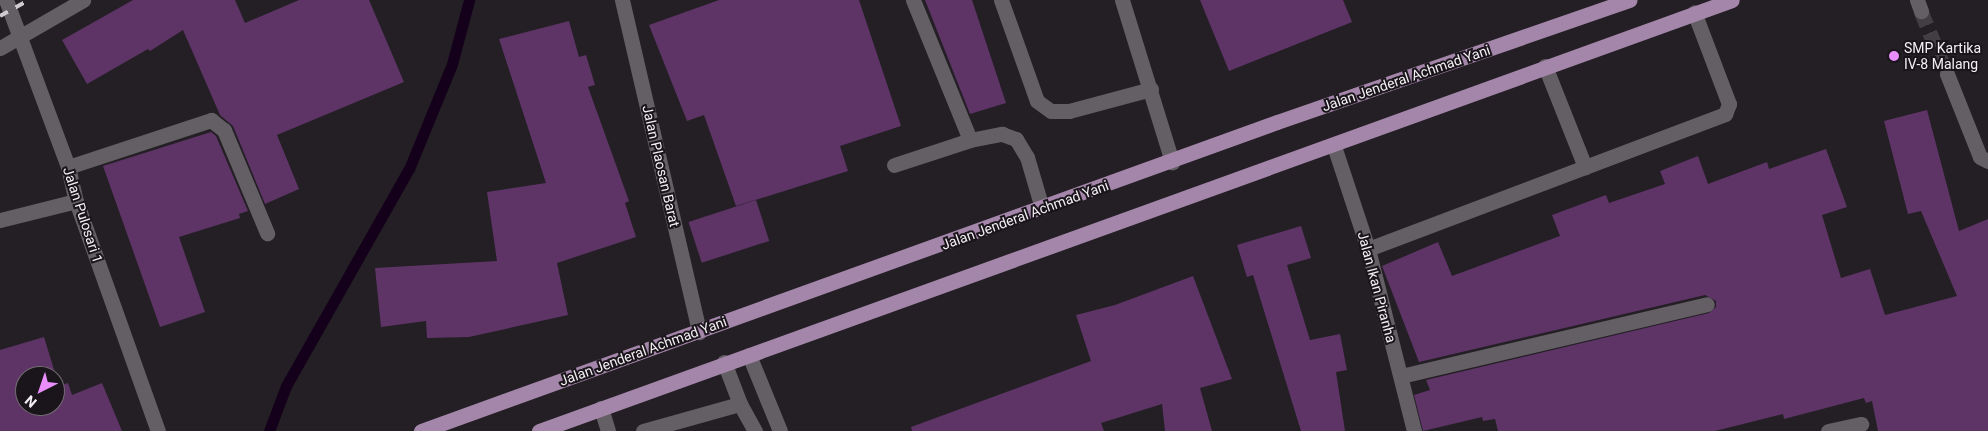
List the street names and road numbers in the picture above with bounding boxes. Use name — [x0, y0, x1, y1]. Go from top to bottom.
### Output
street label: Jalan Jenderal Achmad Yani — [1320, 41, 1492, 115]
street label: Jalan Plaosan Barat — [639, 103, 683, 229]
street label: Jalan Pulosari 1 — [60, 165, 106, 265]
street label: Jalan Jenderal Achmad Yani — [939, 177, 1111, 253]
street label: Jalan Ikan Piranha — [1354, 229, 1400, 345]
street label: Jalan Jenderal Achmad Yani — [557, 313, 729, 389]

